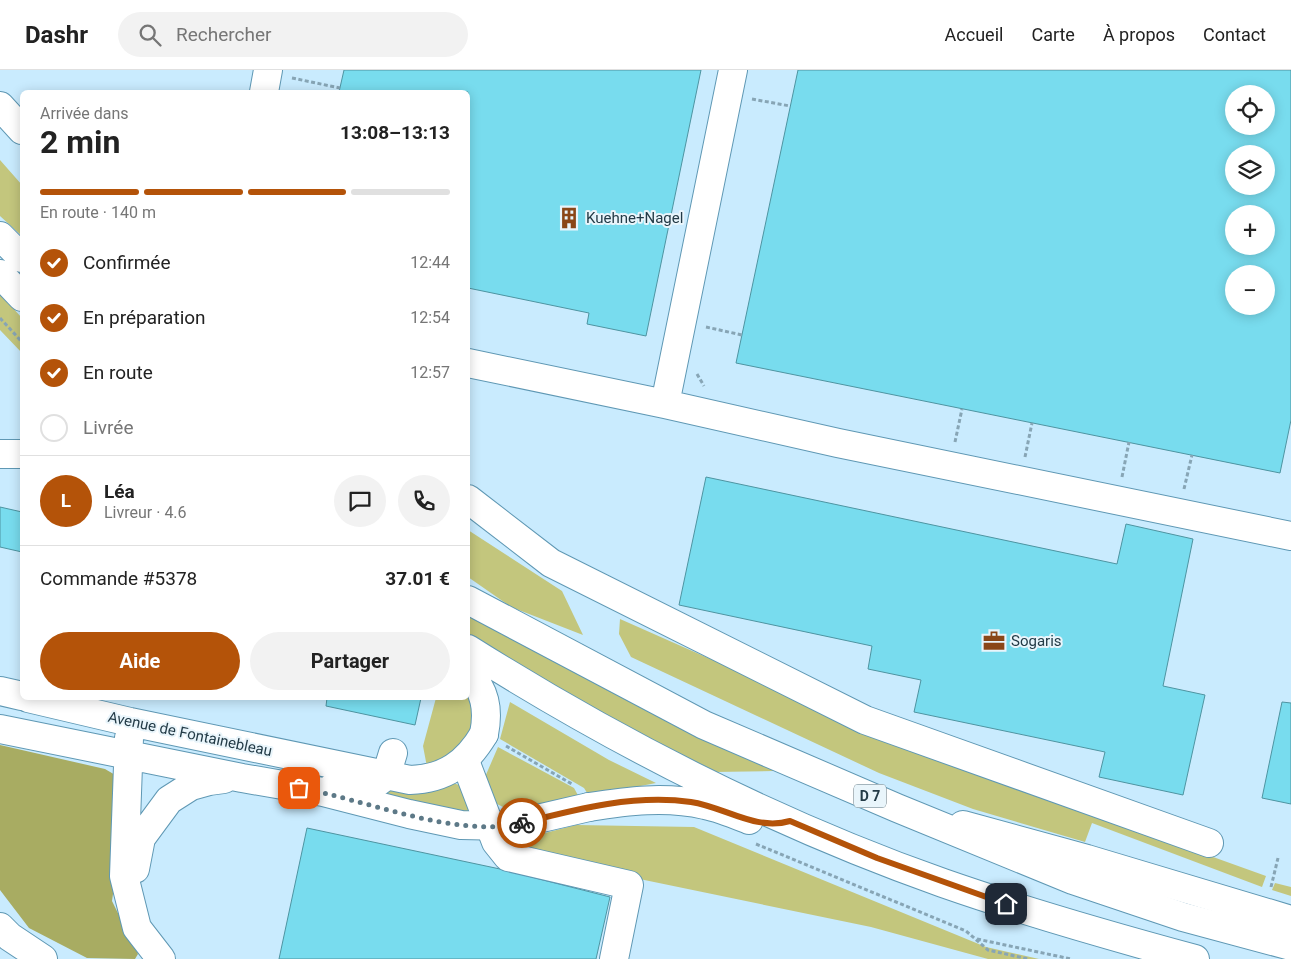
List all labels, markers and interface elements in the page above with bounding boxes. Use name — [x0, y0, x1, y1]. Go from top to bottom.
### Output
search box — [118, 12, 468, 57]
text: Dashr — [25, 21, 88, 49]
icon: search — [136, 21, 164, 49]
text: Rechercher — [176, 23, 271, 46]
text: Accueil — [945, 24, 1003, 45]
text: Carte — [1031, 24, 1075, 45]
text: À propos — [1103, 24, 1175, 45]
text: Contact — [1203, 24, 1266, 45]
map controls — [1225, 85, 1275, 315]
button: locate — [1225, 85, 1275, 135]
text: Arrivée dans — [40, 104, 129, 123]
text: 13:08–13:13 — [340, 121, 450, 144]
text: 2 min — [40, 123, 120, 161]
button: layers — [1225, 145, 1275, 195]
text: En route · 140 m — [40, 203, 156, 222]
building icon: Kuehne+Nagel — [556, 205, 582, 231]
button: + — [1225, 205, 1275, 255]
place label: Kuehne+Nagel — [586, 209, 683, 227]
icon: check — [40, 249, 68, 277]
text: Confirmée — [83, 251, 170, 274]
text: 12:44 — [410, 253, 450, 272]
button: − — [1225, 265, 1275, 315]
icon: check — [40, 304, 68, 332]
text: En préparation — [83, 306, 206, 329]
text: 12:54 — [410, 308, 450, 327]
icon: check — [40, 359, 68, 387]
text: En route — [83, 361, 153, 384]
text: 12:57 — [410, 363, 450, 382]
text: Livrée — [83, 416, 133, 439]
button: chat — [334, 475, 386, 527]
button: phone — [398, 475, 450, 527]
text: Léa — [104, 480, 135, 503]
text: L — [61, 489, 71, 512]
text: Livreur · 4.6 — [104, 503, 187, 522]
text: Commande #5378 — [40, 567, 197, 590]
text: 37.01 € — [385, 567, 450, 590]
office icon: Sogaris — [981, 628, 1007, 654]
button: Aide — [40, 632, 240, 690]
button: Partager — [250, 632, 450, 690]
place label: Sogaris — [1011, 632, 1062, 650]
street label: Avenue de Fontainebleau — [106, 708, 274, 760]
pin — [278, 767, 320, 809]
icon: bag — [285, 774, 313, 802]
road number: D 7 — [854, 784, 886, 808]
courier — [497, 798, 547, 848]
icon: bike — [508, 809, 536, 837]
pin — [985, 883, 1027, 925]
icon: home — [992, 890, 1020, 918]

